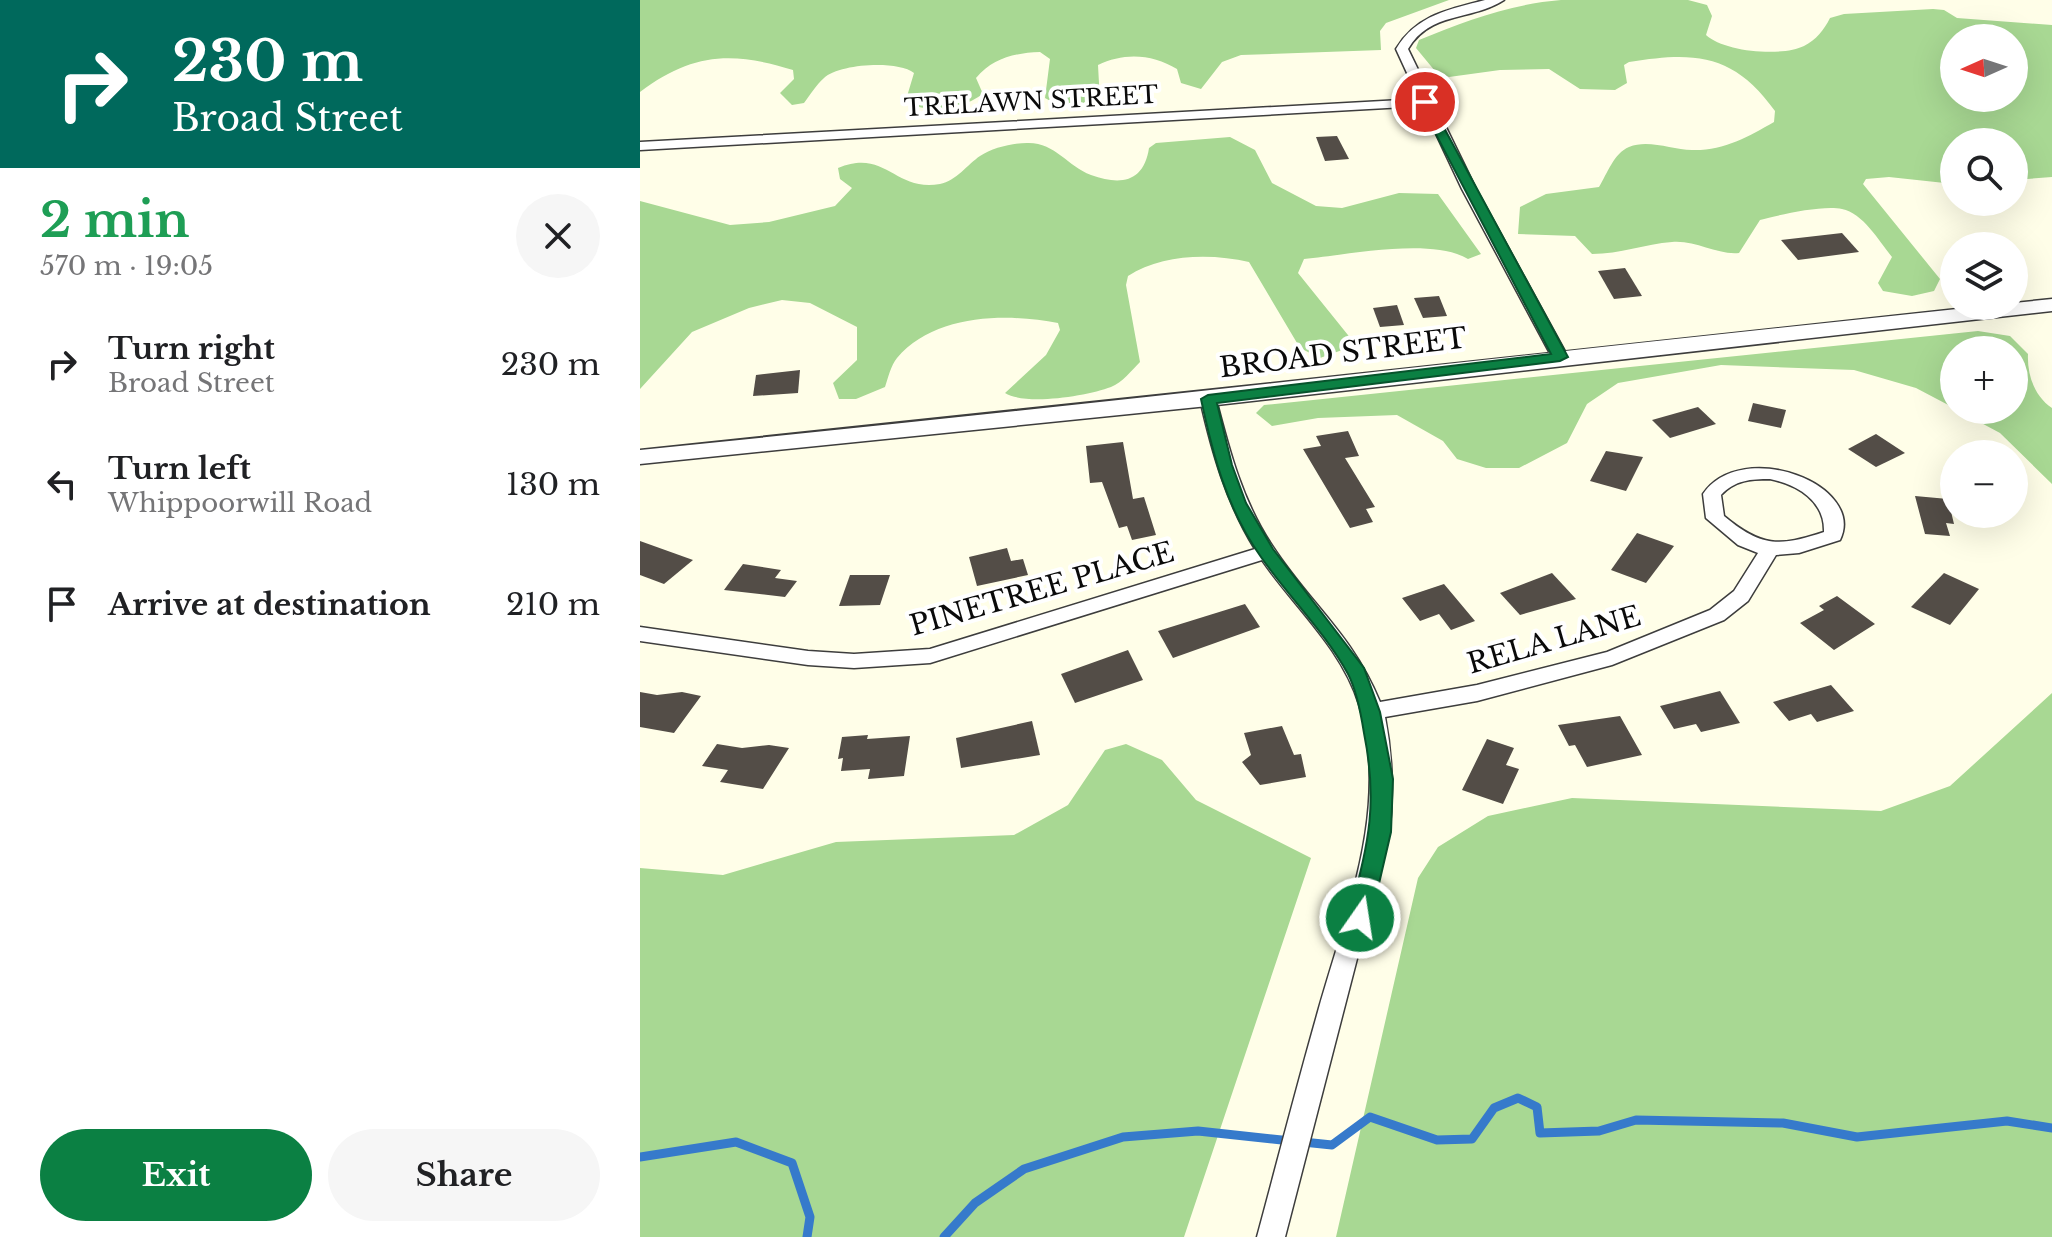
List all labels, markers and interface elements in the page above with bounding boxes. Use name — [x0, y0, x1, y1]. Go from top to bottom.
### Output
north arrow — [1940, 24, 2028, 112]
map controls — [1940, 24, 2028, 528]
text: 230 m — [172, 27, 363, 96]
icon: right — [40, 32, 144, 136]
pin — [1391, 68, 1459, 136]
street label: TRELAWN STREET — [903, 80, 1159, 122]
icon: arrive — [1403, 80, 1447, 124]
text: Broad Street — [172, 96, 403, 141]
button: search — [1940, 128, 2028, 216]
text: 2 min — [40, 190, 189, 250]
button: close — [516, 194, 600, 278]
button: layers — [1940, 232, 2028, 320]
text: 570 m · 19:05 — [40, 250, 213, 282]
street label: BROAD STREET — [1218, 320, 1469, 386]
text: Turn right — [108, 330, 275, 367]
button: + — [1940, 336, 2028, 424]
icon: right — [40, 342, 84, 386]
text: 230 m — [501, 346, 600, 383]
text: Broad Street — [108, 367, 275, 399]
button: − — [1940, 440, 2028, 528]
text: Turn left — [108, 450, 251, 487]
icon: left — [40, 462, 84, 506]
text: 130 m — [506, 466, 600, 503]
text: Whippoorwill Road — [108, 487, 372, 519]
street label: PINETREE PLACE — [906, 535, 1178, 643]
icon: arrive — [40, 582, 84, 626]
text: Arrive at destination — [108, 586, 431, 623]
text: 210 m — [506, 586, 600, 623]
street label: RELA LANE — [1463, 599, 1645, 681]
position arrow — [1318, 876, 1402, 960]
button: Exit — [40, 1129, 312, 1221]
button: Share — [328, 1129, 600, 1221]

